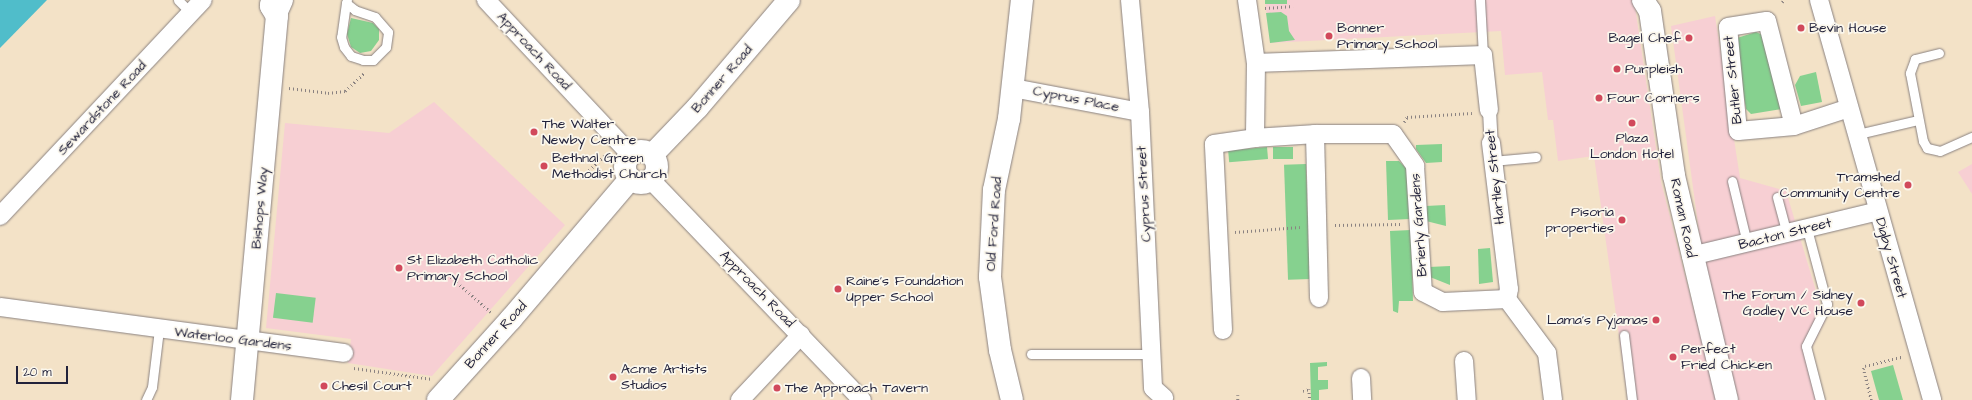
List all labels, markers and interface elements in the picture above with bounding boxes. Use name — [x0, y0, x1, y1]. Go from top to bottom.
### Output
street label: Approach Road — [493, 8, 575, 94]
place label: Bonner Primary School — [1337, 20, 1438, 52]
place label: Bevin House — [1809, 20, 1887, 36]
marker: Bevin House — [1796, 23, 1806, 33]
place label: Bagel Chef — [1609, 30, 1681, 46]
marker: Bonner Primary School — [1324, 31, 1334, 41]
marker: Bagel Chef — [1684, 33, 1694, 43]
street label: Butler Street — [1720, 35, 1746, 125]
street label: Bonner Road — [688, 41, 756, 117]
street label: Sewardstone Road — [54, 57, 150, 159]
place label: Purpleish — [1625, 61, 1682, 77]
marker: Purpleish — [1612, 64, 1622, 74]
street label: Cyprus Place — [1031, 82, 1121, 116]
place label: Four Corners — [1607, 90, 1700, 106]
marker: Four Corners — [1594, 93, 1604, 103]
place label: The Walter Newby Centre — [542, 116, 636, 148]
marker: Plaza London Hotel — [1627, 118, 1637, 128]
marker: The Walter Newby Centre — [529, 127, 539, 137]
street label: Hartley Street — [1482, 129, 1508, 225]
place label: Plaza London Hotel — [1590, 130, 1674, 162]
street label: Cyprus Street — [1133, 146, 1155, 242]
place label: Bethnal Green Methodist Church — [552, 150, 667, 182]
marker: Bethnal Green Methodist Church — [539, 161, 549, 171]
street label: Bishops Way — [248, 166, 272, 250]
place label: Tramshed Community Centre — [1780, 169, 1900, 202]
street label: Brierly Gardens — [1407, 173, 1431, 277]
street label: Old Ford Road — [982, 176, 1006, 272]
street label: Roman Road — [1666, 177, 1700, 259]
marker: Tramshed Community Centre — [1903, 180, 1913, 190]
place label: Pisoria properties — [1545, 204, 1614, 236]
street label: Bacton Street — [1737, 214, 1833, 254]
marker: Pisoria properties — [1617, 215, 1627, 225]
street label: Digby Street — [1872, 216, 1910, 300]
street label: Approach Road — [716, 247, 798, 331]
place label: St Elizabeth Catholic Primary School — [407, 252, 538, 284]
marker: St Elizabeth Catholic Primary School — [394, 263, 404, 273]
place label: Raine's Foundation Upper School — [846, 273, 963, 306]
marker: Raine's Foundation Upper School — [833, 284, 843, 294]
place label: The Forum / Sidney Godley VC House — [1723, 287, 1853, 320]
street label: Bonner Road — [461, 298, 531, 372]
marker: The Forum / Sidney Godley VC House — [1856, 298, 1866, 308]
place label: Lama's Pyjamas — [1547, 312, 1648, 328]
marker: Lama's Pyjamas — [1651, 315, 1661, 325]
street label: Waterloo Gardens — [173, 323, 293, 355]
place label: Perfect Fried Chicken — [1681, 341, 1772, 374]
marker: Perfect Fried Chicken — [1668, 352, 1678, 362]
scale bar — [18, 358, 70, 384]
place label: Acme Artists Studios — [621, 361, 707, 394]
text: 20 m — [23, 364, 52, 381]
marker: Acme Artists Studios — [608, 372, 618, 382]
place label: Chesil Court — [332, 378, 412, 394]
place label: The Approach Tavern — [785, 380, 928, 396]
marker: Chesil Court — [319, 381, 329, 391]
marker: The Approach Tavern — [772, 383, 782, 393]

